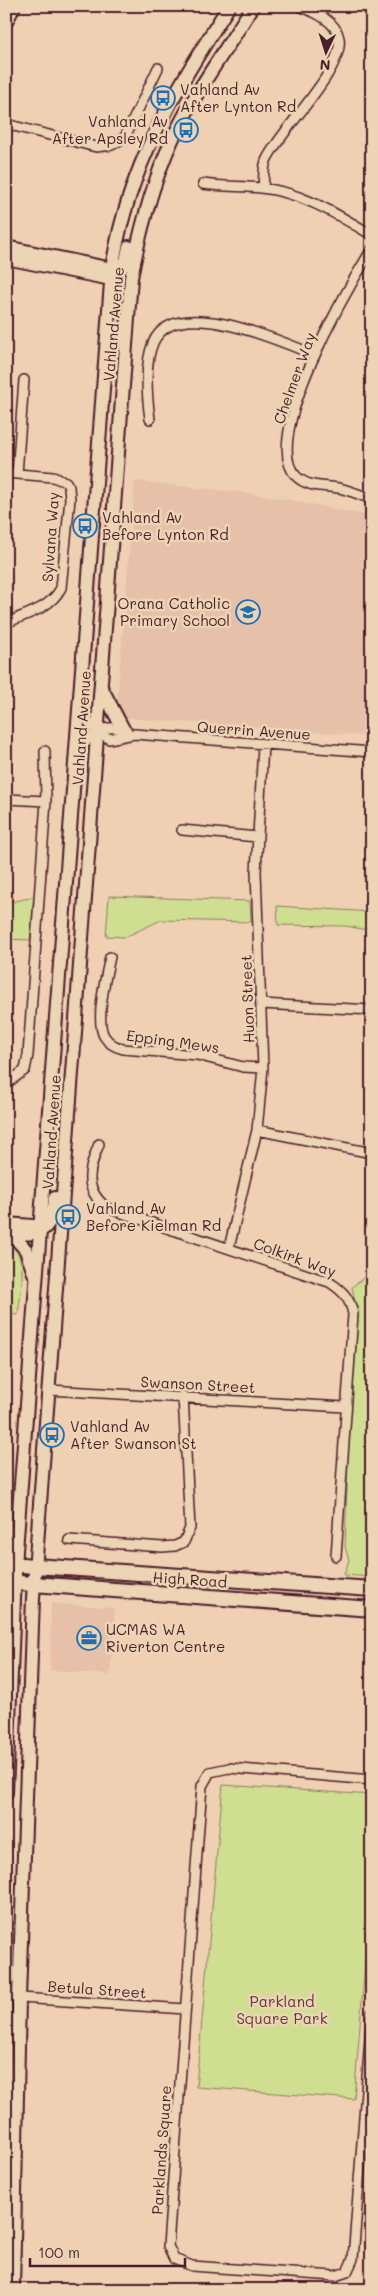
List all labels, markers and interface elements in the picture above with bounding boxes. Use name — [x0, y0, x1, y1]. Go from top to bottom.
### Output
north arrow — [300, 28, 350, 78]
text: N — [319, 56, 331, 75]
place label: Vahland Av After Lynton Rd — [180, 79, 296, 116]
bus stop icon: Vahland Av After Lynton Rd — [150, 85, 176, 111]
place label: Vahland Av After Apsley Rd — [52, 111, 168, 148]
bus stop icon: Vahland Av After Apsley Rd — [173, 117, 199, 143]
street label: Vahland Avenue — [98, 266, 128, 382]
street label: Chelmer Way — [268, 329, 320, 427]
street label: Sylvana Way — [37, 491, 63, 583]
place label: Vahland Av Before Lynton Rd — [102, 507, 229, 544]
bus stop icon: Vahland Av Before Lynton Rd — [72, 513, 98, 539]
place label: Orana Catholic Primary School — [118, 593, 230, 630]
school or university icon: Orana Catholic Primary School — [235, 599, 261, 625]
street label: Vahland Avenue — [67, 670, 95, 786]
street label: Querrin Avenue — [197, 716, 311, 744]
street label: Huon Street — [235, 954, 259, 1044]
street label: Epping Mews — [125, 1025, 221, 1057]
street label: Vahland Avenue — [37, 1074, 65, 1190]
place label: Vahland Av Before Kielman Rd — [86, 1198, 221, 1235]
bus stop icon: Vahland Av Before Kielman Rd — [55, 1204, 81, 1230]
street label: Colkirk Way — [251, 1233, 339, 1281]
street label: Swanson Street — [140, 1371, 256, 1397]
place label: Vahland Av After Swanson St — [70, 1416, 197, 1453]
bus stop icon: Vahland Av After Swanson St — [39, 1422, 65, 1448]
street label: High Road — [152, 1566, 228, 1592]
place label: UCMAS WA Riverton Centre — [106, 1619, 225, 1656]
office icon: UCMAS WA Riverton Centre — [76, 1625, 102, 1651]
street label: Betula Street — [47, 1976, 147, 2002]
park label: Parkland Square Park — [236, 1991, 328, 2028]
street label: Parklands Square — [147, 2085, 175, 2215]
scale bar — [30, 2236, 185, 2268]
text: 100 m — [38, 2242, 80, 2262]

